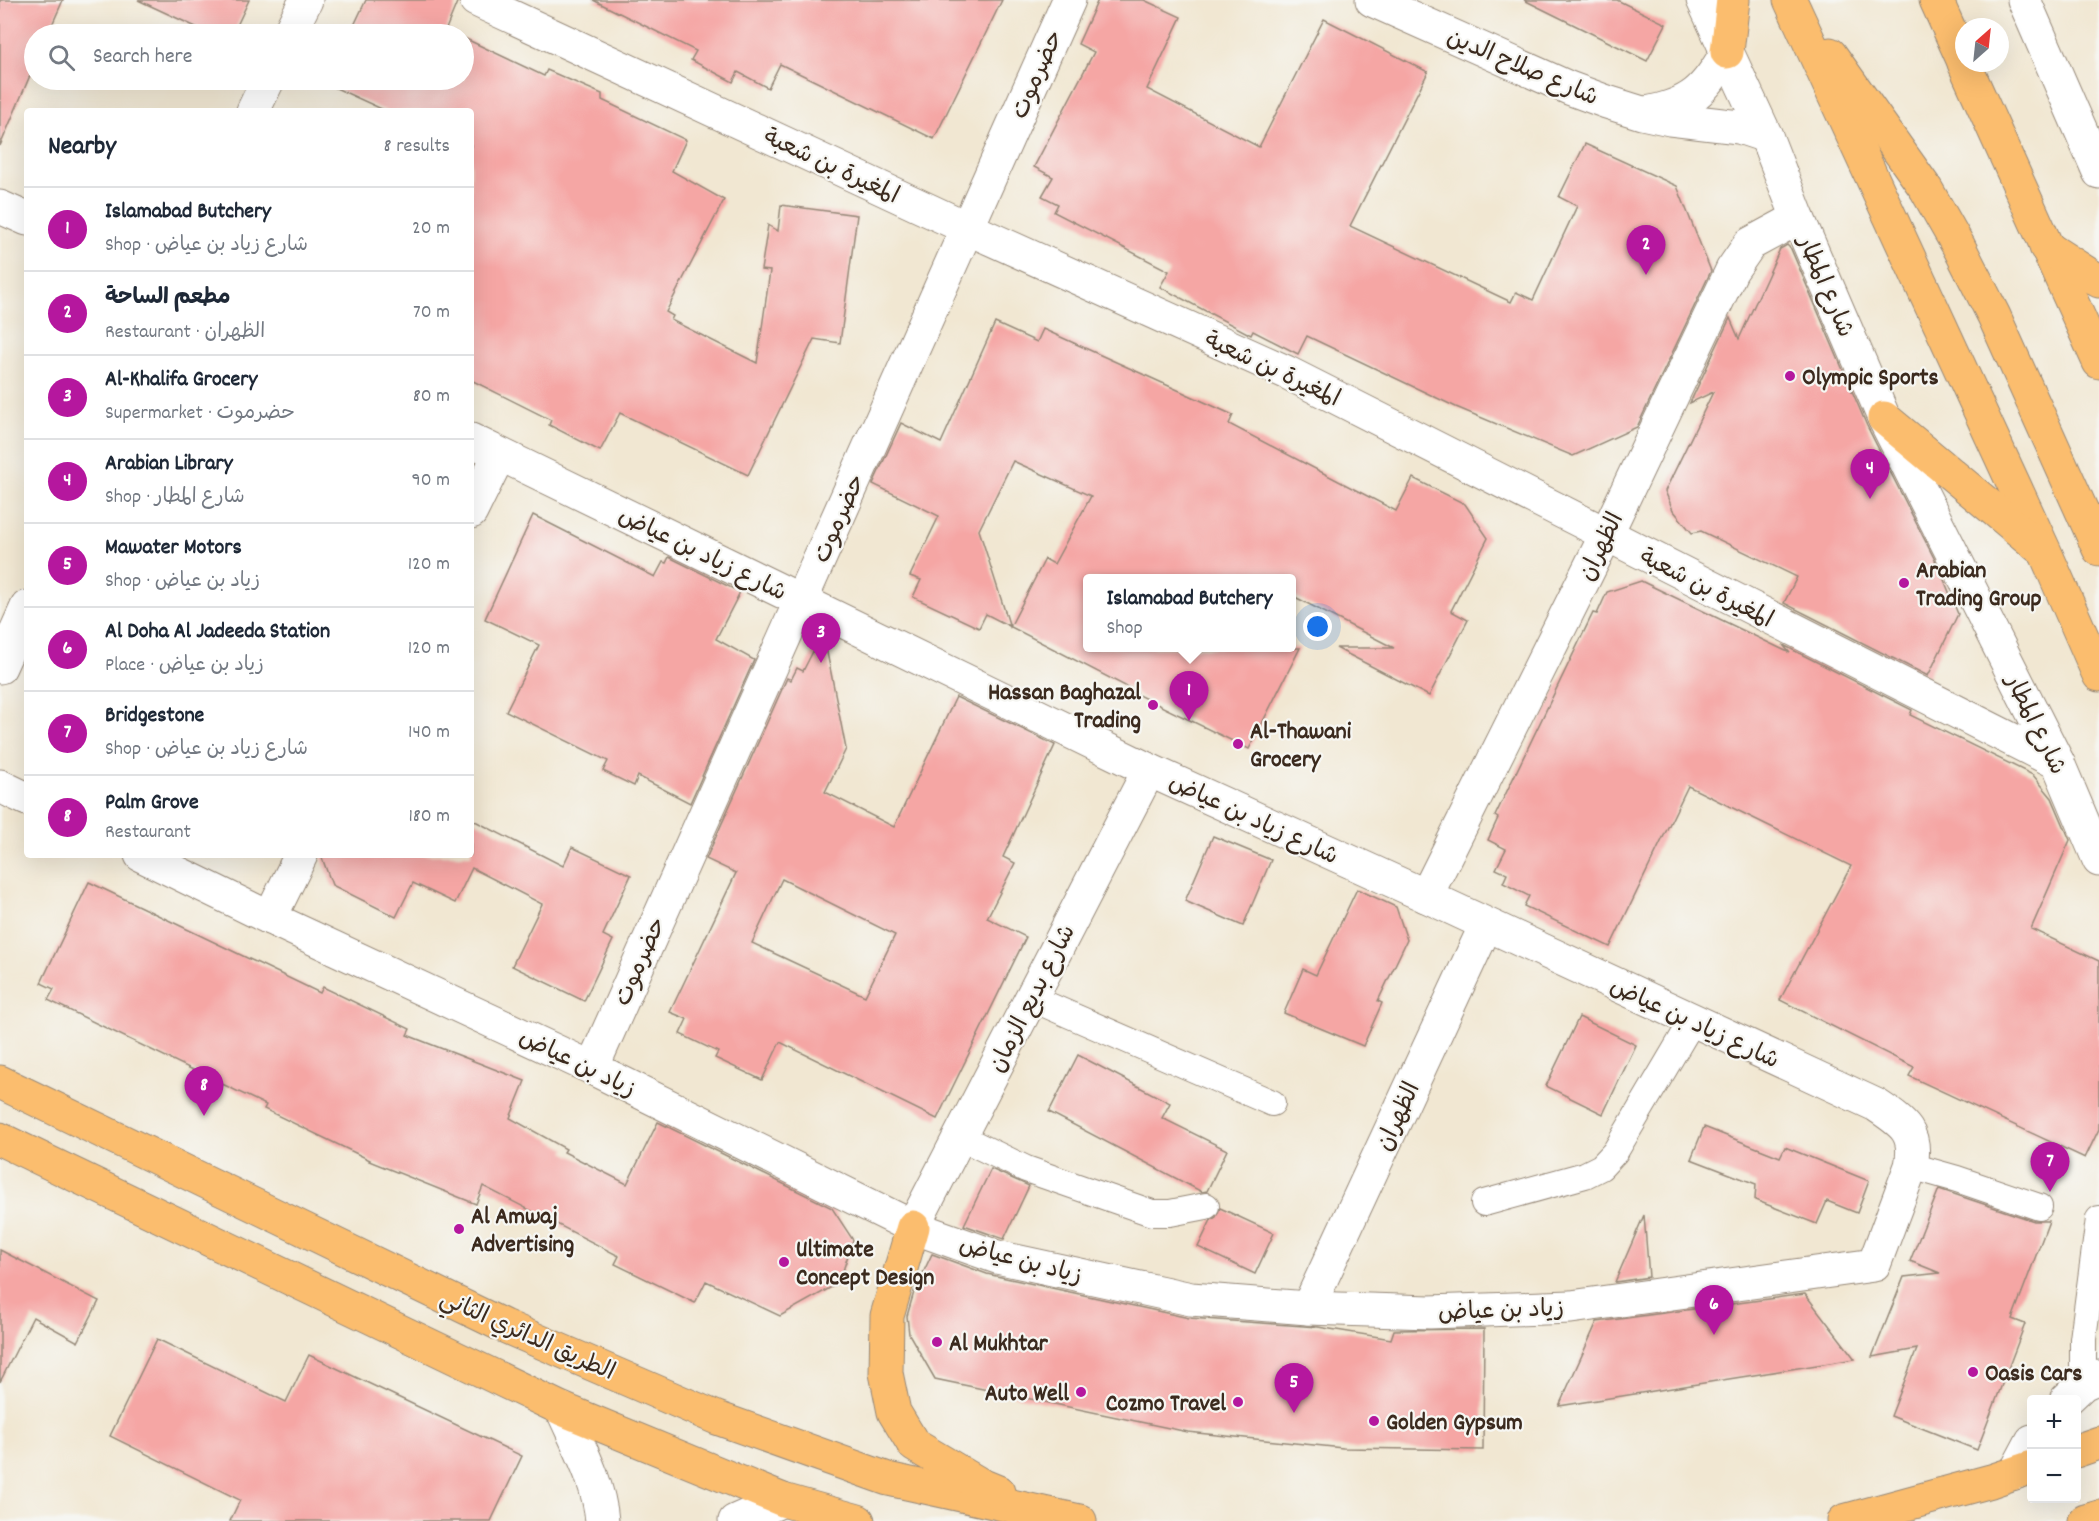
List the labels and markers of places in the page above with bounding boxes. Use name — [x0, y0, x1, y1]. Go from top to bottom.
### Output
pin: 2 — [1626, 226, 1666, 275]
place label: Olympic Sports — [1802, 362, 1939, 396]
marker: Olympic Sports — [1783, 369, 1797, 383]
pin: 4 — [1850, 450, 1890, 499]
place label: Arabian Trading Group — [1916, 555, 2042, 617]
marker: Arabian Trading Group — [1897, 576, 1911, 590]
pin: 3 — [802, 614, 840, 663]
pin: 1 — [1170, 672, 1208, 721]
place label: Hassan Baghazal Trading — [988, 677, 1141, 739]
marker: Hassan Baghazal Trading — [1146, 698, 1160, 712]
place label: Al-Thawani Grocery — [1250, 716, 1352, 778]
marker: Al-Thawani Grocery — [1231, 737, 1245, 751]
pin: 8 — [184, 1066, 224, 1116]
pin: 7 — [2030, 1142, 2070, 1192]
place label: Al Amwaj Advertising — [471, 1201, 574, 1263]
marker: Al Amwaj Advertising — [452, 1222, 466, 1236]
place label: Ultimate Concept Design — [796, 1234, 934, 1296]
marker: Ultimate Concept Design — [777, 1255, 791, 1269]
pin: 6 — [1694, 1286, 1734, 1335]
place label: Al Mukhtar — [949, 1328, 1049, 1362]
marker: Al Mukhtar — [930, 1335, 944, 1349]
place label: Oasis Cars — [1985, 1358, 2082, 1392]
pin: 5 — [1274, 1364, 1314, 1413]
marker: Oasis Cars — [1966, 1365, 1980, 1379]
place label: Auto Well — [985, 1378, 1069, 1412]
marker: Auto Well — [1074, 1385, 1088, 1399]
place label: Cozmo Travel — [1106, 1388, 1226, 1422]
marker: Cozmo Travel — [1231, 1395, 1245, 1409]
place label: Golden Gypsum — [1386, 1407, 1523, 1441]
marker: Golden Gypsum — [1367, 1414, 1381, 1428]

